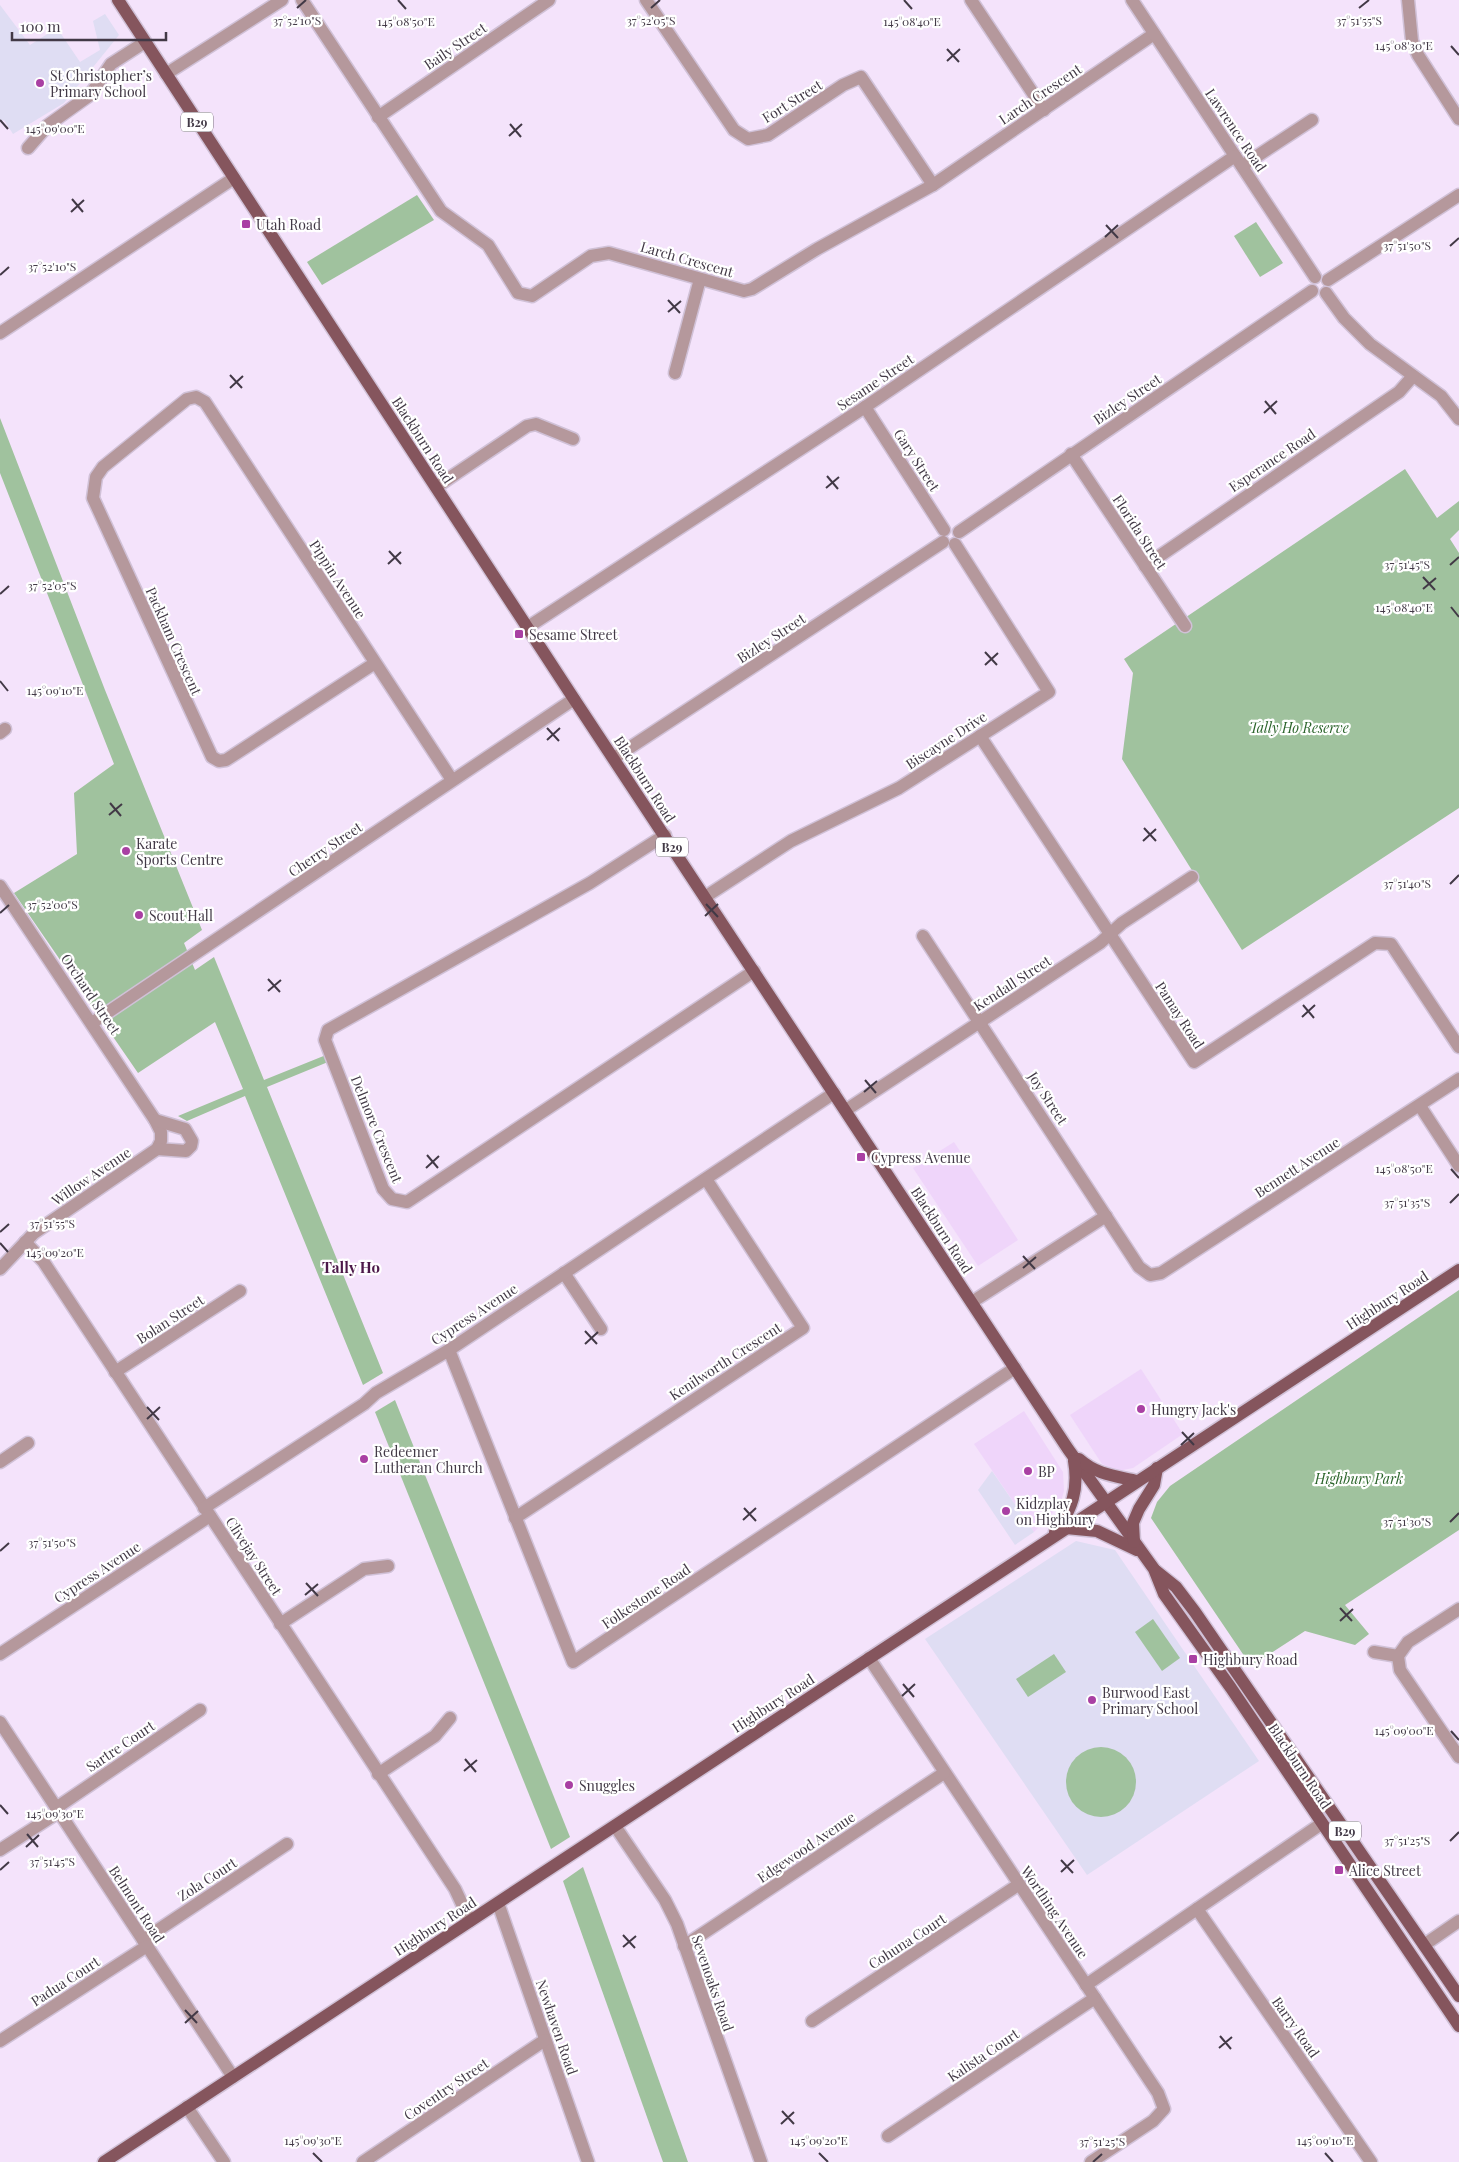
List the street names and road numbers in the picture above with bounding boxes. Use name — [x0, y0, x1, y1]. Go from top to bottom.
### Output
street label: Baily Street — [420, 18, 491, 74]
street label: Larch Crescent — [995, 59, 1086, 129]
street label: Fort Street — [758, 75, 826, 127]
street label: Lawrence Road — [1201, 85, 1271, 175]
road number: B29 — [181, 112, 213, 132]
street label: Larch Crescent — [638, 237, 737, 282]
street label: Sesame Street — [833, 349, 918, 415]
street label: Bizley Street — [1089, 369, 1166, 429]
street label: Blackburn Road — [388, 393, 458, 487]
street label: Esperance Road — [1225, 424, 1319, 496]
street label: Gary Street — [890, 425, 945, 496]
street label: Florida Street — [1109, 491, 1172, 574]
street label: Pippin Avenue — [305, 536, 371, 622]
street label: Packham Crescent — [142, 584, 207, 699]
street label: Bizley Street — [733, 608, 810, 667]
street label: Biscayne Drive — [902, 707, 990, 773]
street label: Blackburn Road — [610, 732, 680, 826]
street label: Cherry Street — [284, 817, 366, 881]
road number: B29 — [656, 838, 688, 856]
street label: Orchard Street — [57, 950, 126, 1039]
street label: Kendall Street — [970, 950, 1055, 1015]
street label: Pamay Road — [1151, 978, 1209, 1052]
street label: Joy Street — [1023, 1067, 1073, 1129]
street label: Delmore Crescent — [347, 1073, 408, 1186]
street label: Bennett Avenue — [1251, 1132, 1343, 1202]
street label: Willow Avenue — [47, 1143, 134, 1210]
street label: Blackburn Road — [907, 1183, 977, 1277]
street label: Highbury Road — [1342, 1266, 1432, 1334]
street label: Cypress Avenue — [427, 1279, 521, 1349]
street label: Bolan Street — [133, 1290, 208, 1348]
street label: Kenilworth Crescent — [665, 1317, 786, 1404]
street label: Clivejay Street — [222, 1513, 287, 1600]
street label: Cypress Avenue — [50, 1537, 144, 1607]
street label: Folkestone Road — [598, 1559, 694, 1633]
street label: Highbury Road — [728, 1669, 818, 1737]
street label: Sartre Court — [82, 1715, 159, 1776]
street label: Blackburn Road — [1264, 1719, 1336, 1813]
street label: Edgewood Avenue — [753, 1807, 859, 1887]
road number: B29 — [1329, 1822, 1361, 1840]
street label: Zola Court — [174, 1852, 241, 1905]
street label: Worthing Avenue — [1016, 1861, 1093, 1962]
street label: Belmont Road — [105, 1862, 169, 1946]
street label: Highbury Road — [390, 1892, 480, 1960]
street label: Cohuna Court — [865, 1908, 950, 1973]
street label: Sevenoaks Road — [688, 1932, 738, 2034]
street label: Padua Court — [27, 1951, 104, 2010]
street label: Newhaven Road — [532, 1977, 582, 2077]
street label: Barry Road — [1268, 1993, 1324, 2061]
street label: Kalista Court — [944, 2024, 1023, 2086]
street label: Coventry Street — [400, 2053, 493, 2124]

